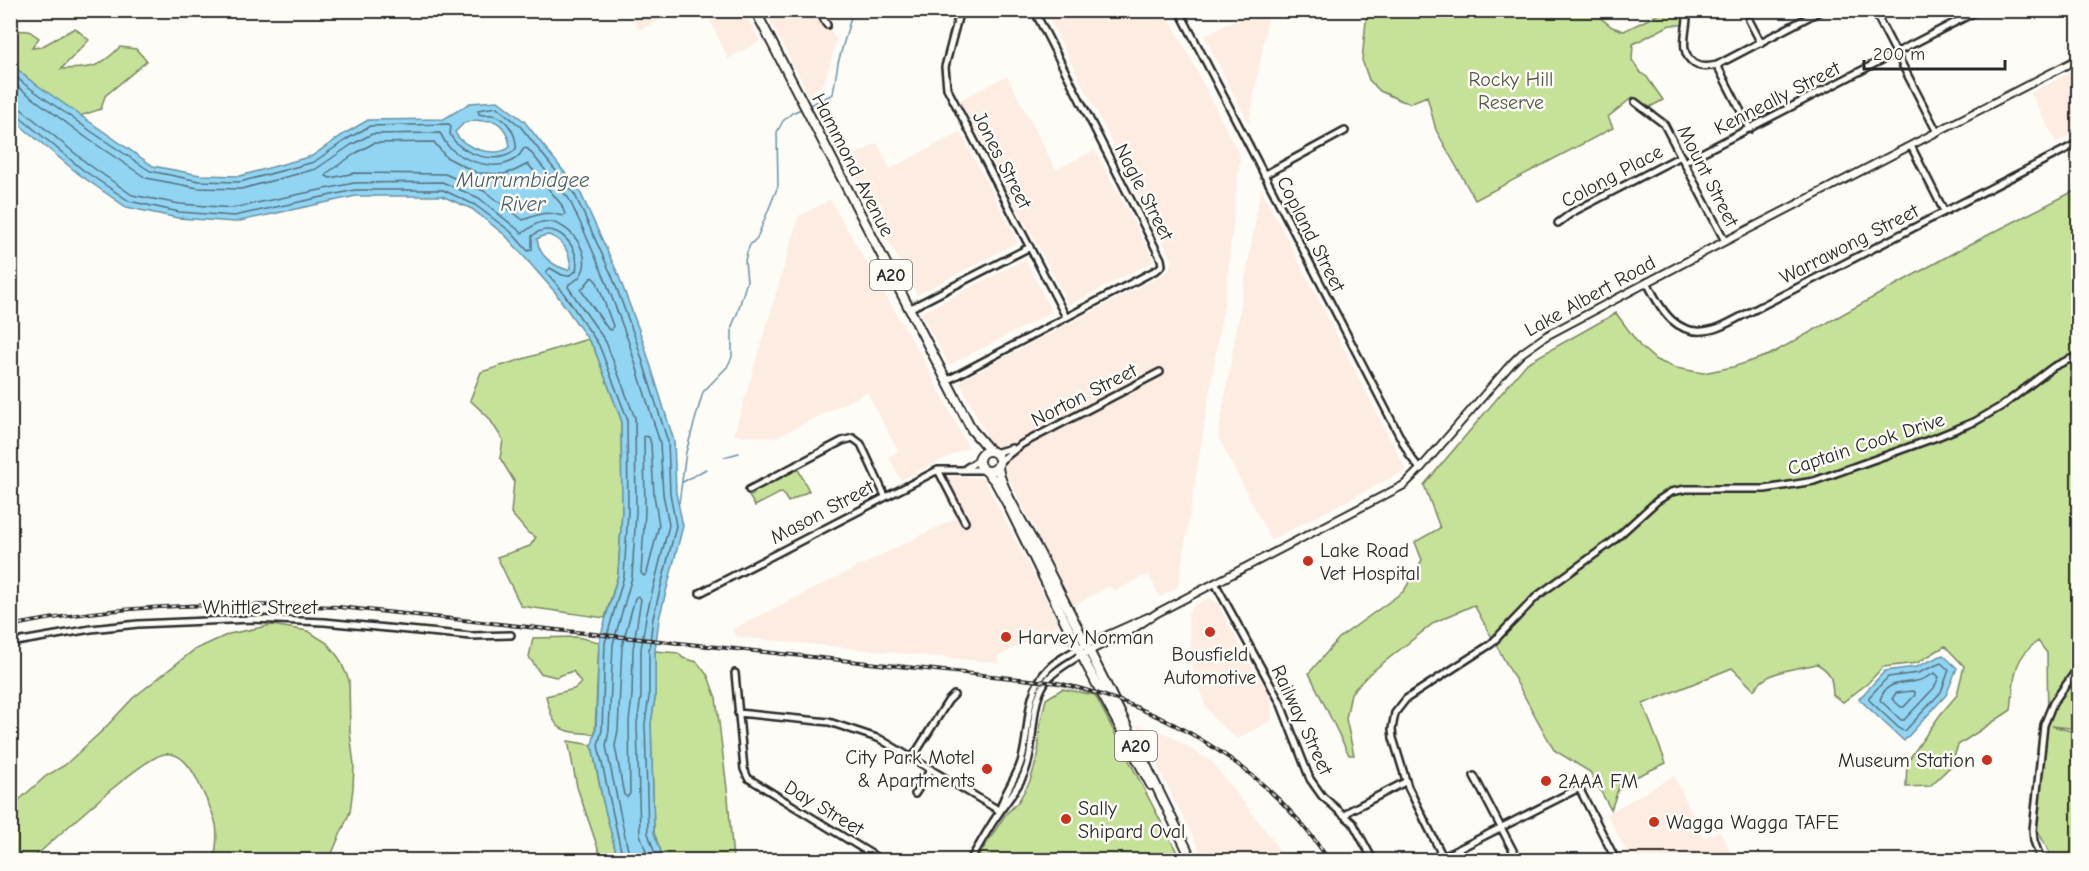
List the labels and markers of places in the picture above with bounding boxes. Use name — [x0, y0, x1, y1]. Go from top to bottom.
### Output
place label: Lake Road Vet Hospital — [1320, 539, 1420, 585]
marker: Lake Road Vet Hospital — [1301, 554, 1315, 568]
marker: Bousfield Automotive — [1203, 625, 1217, 639]
place label: Harvey Norman — [1018, 626, 1154, 649]
marker: Harvey Norman — [999, 630, 1013, 644]
place label: Bousfield Automotive — [1164, 643, 1256, 689]
place label: City Park Motel & Apartments — [845, 746, 975, 792]
place label: Museum Station — [1838, 749, 1975, 772]
marker: Museum Station — [1980, 753, 1994, 767]
marker: City Park Motel & Apartments — [980, 762, 994, 776]
place label: 2AAA FM — [1558, 770, 1638, 793]
marker: 2AAA FM — [1539, 774, 1553, 788]
place label: Sally Shipard Oval — [1078, 797, 1185, 843]
place label: Wagga Wagga TAFE — [1666, 811, 1839, 834]
marker: Sally Shipard Oval — [1059, 812, 1073, 826]
marker: Wagga Wagga TAFE — [1647, 815, 1661, 829]

